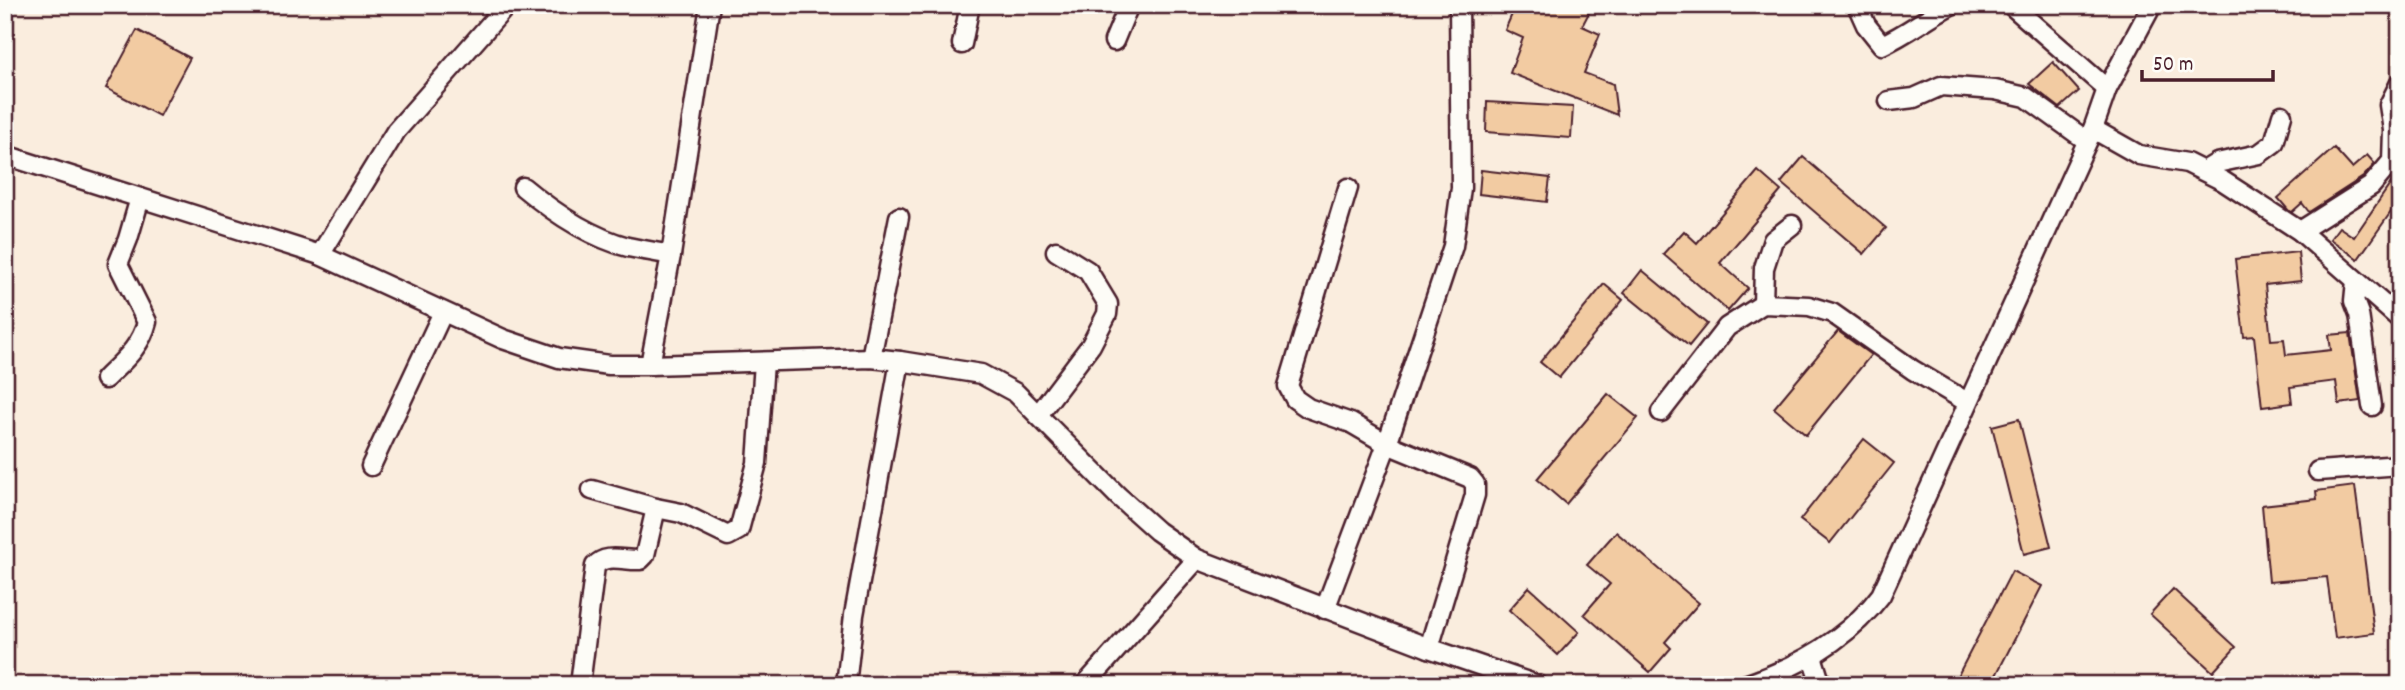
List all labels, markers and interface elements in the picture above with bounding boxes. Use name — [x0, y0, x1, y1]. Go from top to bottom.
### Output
scale bar — [2142, 38, 2274, 82]
text: 50 m — [2153, 51, 2193, 81]

